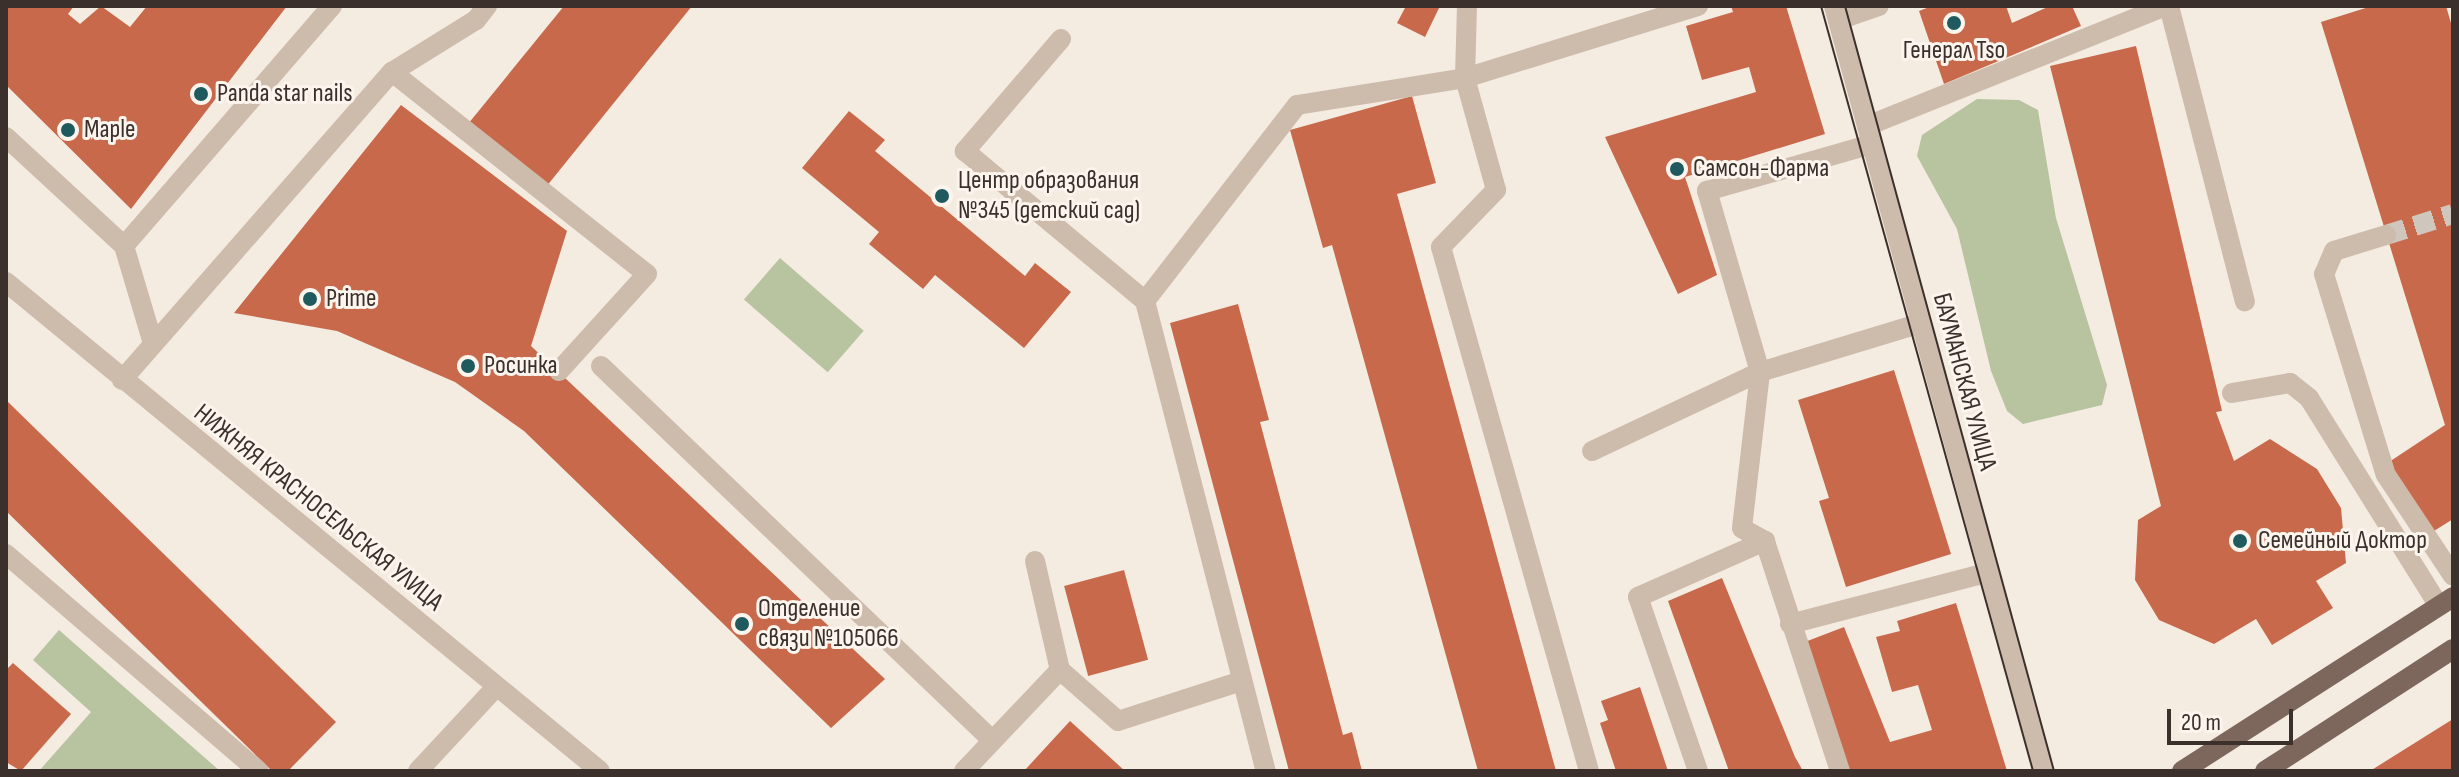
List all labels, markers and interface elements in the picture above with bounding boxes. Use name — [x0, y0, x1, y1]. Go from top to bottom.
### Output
marker: Генерал Tso — [1945, 14, 1963, 32]
place label: Генерал Tso — [1903, 35, 2005, 67]
place label: Panda star nails — [217, 78, 353, 110]
marker: Panda star nails — [192, 85, 210, 103]
place label: Maple — [84, 114, 136, 146]
marker: Maple — [59, 121, 77, 139]
place label: Самсон-Фарма — [1693, 153, 1829, 185]
marker: Самсон-Фарма — [1668, 160, 1686, 178]
place label: Центр образования №345 (детский сад) — [958, 165, 1140, 226]
marker: Центр образования №345 (детский сад) — [933, 187, 951, 205]
place label: Prime — [326, 283, 376, 315]
marker: Prime — [301, 290, 319, 308]
street label: БАУМАНСКАЯ УЛИЦА — [1925, 290, 2003, 474]
place label: Росинка — [484, 350, 558, 382]
marker: Росинка — [459, 357, 477, 375]
street label: НИЖНЯЯ КРАСНОСЕЛЬСКАЯ УЛИЦА — [187, 398, 449, 618]
place label: Семейный Доктор — [2258, 525, 2427, 557]
marker: Семейный Доктор — [2229, 530, 2251, 552]
place label: Отделение связи №105066 — [758, 593, 899, 654]
marker: Отделение связи №105066 — [733, 615, 751, 633]
scale bar — [2171, 693, 2297, 743]
text: 20 m — [2181, 708, 2221, 737]

